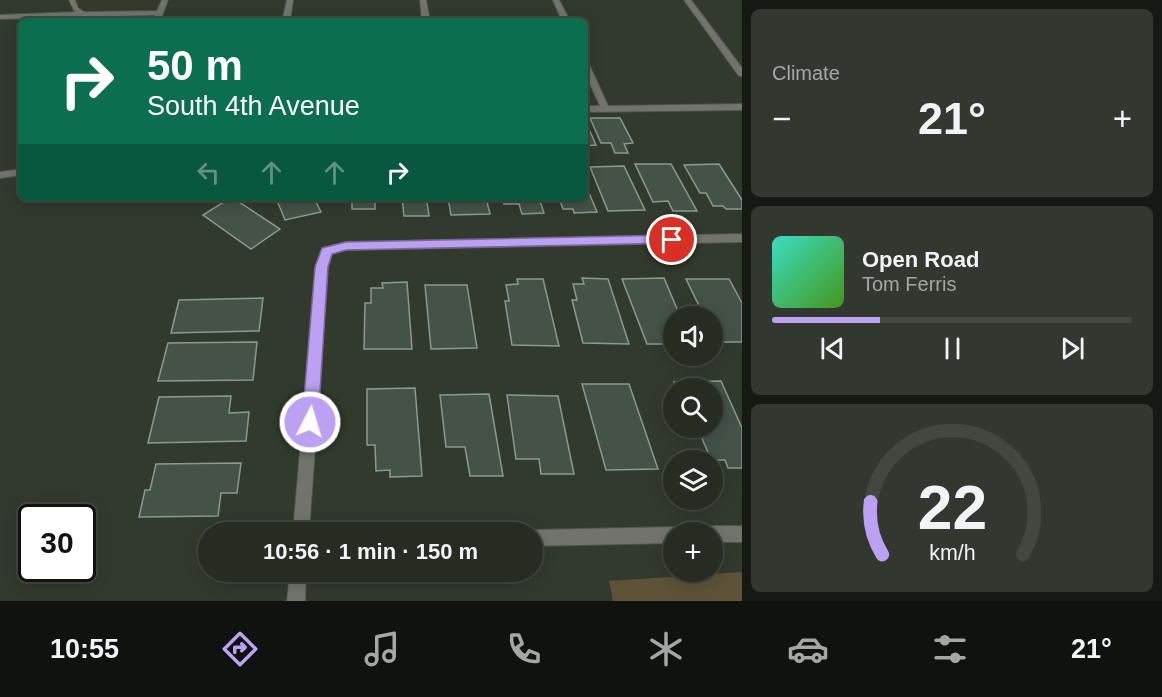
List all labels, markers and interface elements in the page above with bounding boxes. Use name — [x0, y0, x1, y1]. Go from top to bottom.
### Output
icon: right — [48, 42, 126, 120]
text: 50 m — [147, 42, 243, 89]
text: Climate — [772, 62, 840, 84]
text: South 4th Avenue — [147, 91, 360, 121]
text: 21° — [918, 93, 986, 144]
text: − — [772, 100, 791, 137]
text: + — [1113, 100, 1132, 137]
icon: left — [192, 156, 225, 189]
icon: ahead — [255, 156, 288, 189]
icon: ahead — [318, 156, 351, 189]
icon: right — [381, 156, 414, 189]
pin — [646, 214, 697, 265]
icon: arrive — [655, 223, 688, 256]
text: Open Road — [862, 247, 979, 272]
text: Tom Ferris — [862, 273, 956, 295]
map controls — [663, 306, 723, 582]
button: sound — [663, 306, 723, 366]
icon: previous — [816, 332, 849, 365]
icon: pause — [936, 332, 969, 365]
icon: next — [1056, 332, 1089, 365]
button: search — [663, 378, 723, 438]
position arrow — [278, 390, 342, 454]
button: layers — [663, 450, 723, 510]
text: 22 — [917, 473, 987, 542]
speed limit sign: 30 — [18, 504, 96, 582]
button: + — [663, 522, 723, 582]
text: 10:56 · 1 min · 150 m — [263, 539, 478, 564]
text: km/h — [929, 541, 975, 565]
icon: directions — [219, 628, 261, 670]
icon: music — [361, 628, 403, 670]
icon: phone — [503, 628, 545, 670]
icon: climate — [645, 628, 687, 670]
icon: car — [787, 628, 829, 670]
icon: filters — [929, 628, 971, 670]
text: 10:55 — [50, 634, 119, 664]
text: 21° — [1071, 634, 1112, 664]

